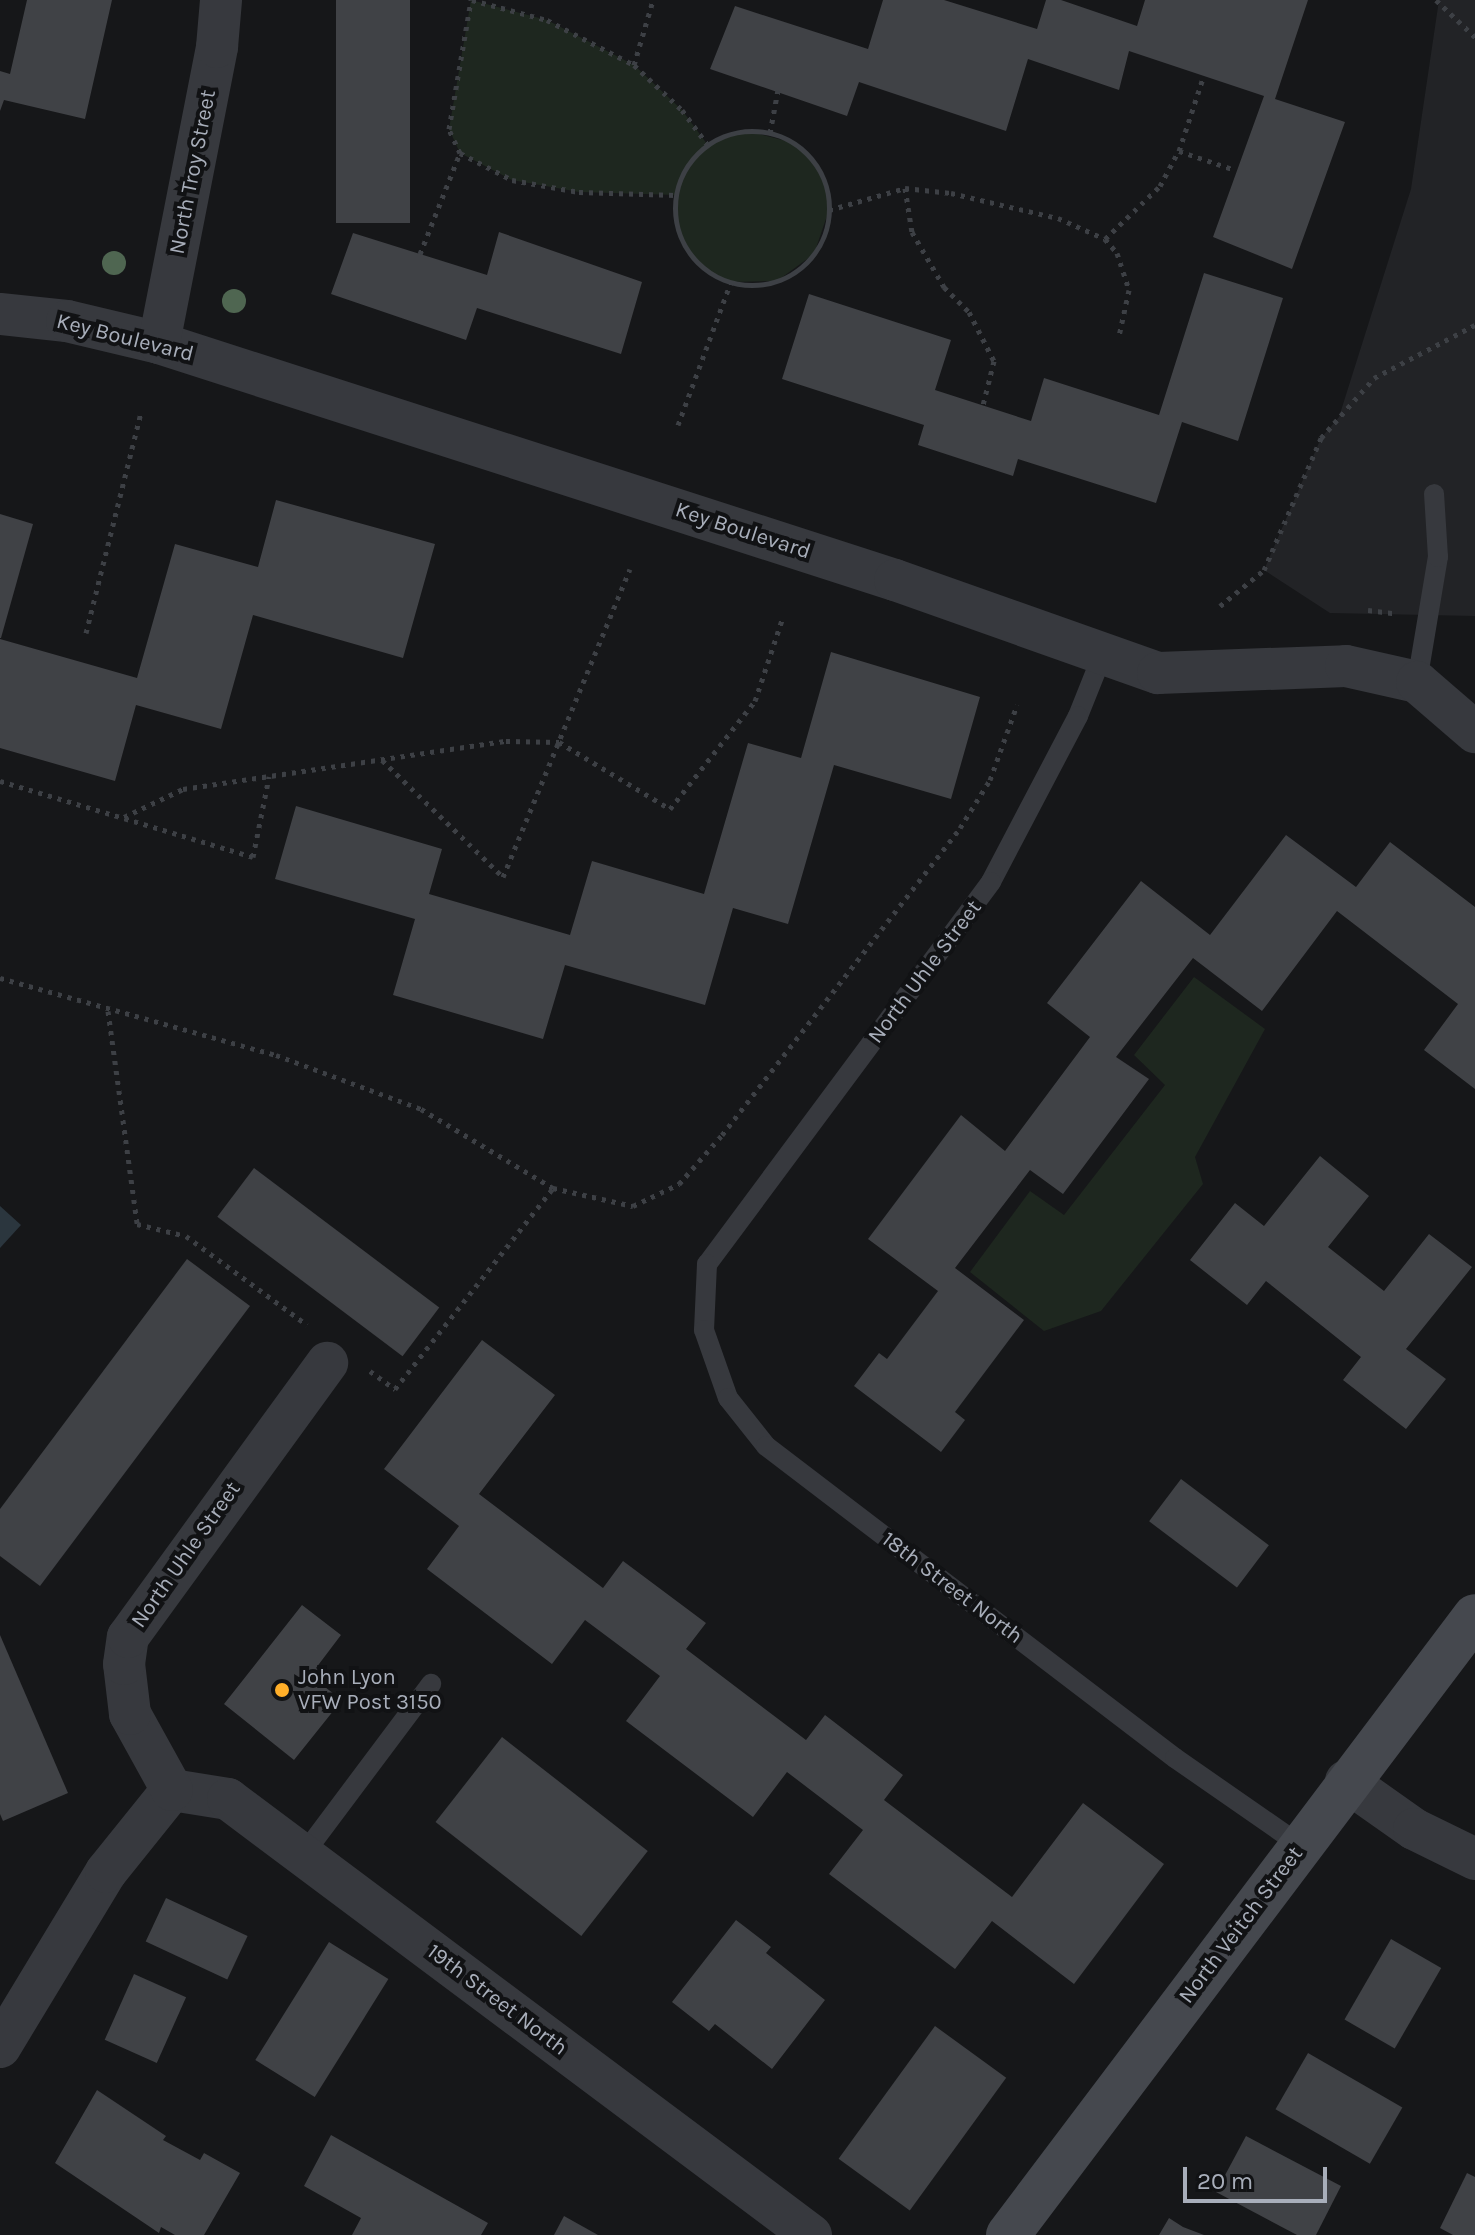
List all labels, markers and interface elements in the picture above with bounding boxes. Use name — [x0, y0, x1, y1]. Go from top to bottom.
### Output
street label: North Troy Street — [164, 87, 222, 257]
street label: Key Boulevard — [54, 308, 196, 368]
street label: Key Boulevard — [672, 497, 814, 565]
street label: North Uhle Street — [863, 895, 987, 1049]
street label: North Uhle Street — [126, 1477, 246, 1633]
street label: 18th Street North — [876, 1526, 1028, 1650]
place label: John Lyon VFW Post 3150 — [298, 1664, 442, 1716]
marker: John Lyon VFW Post 3150 — [273, 1681, 291, 1699]
street label: North Veitch Street — [1173, 1841, 1309, 2009]
street label: 19th Street North — [422, 1939, 572, 2061]
scale bar — [1187, 2151, 1331, 2201]
text: 20 m — [1197, 2167, 1253, 2195]

